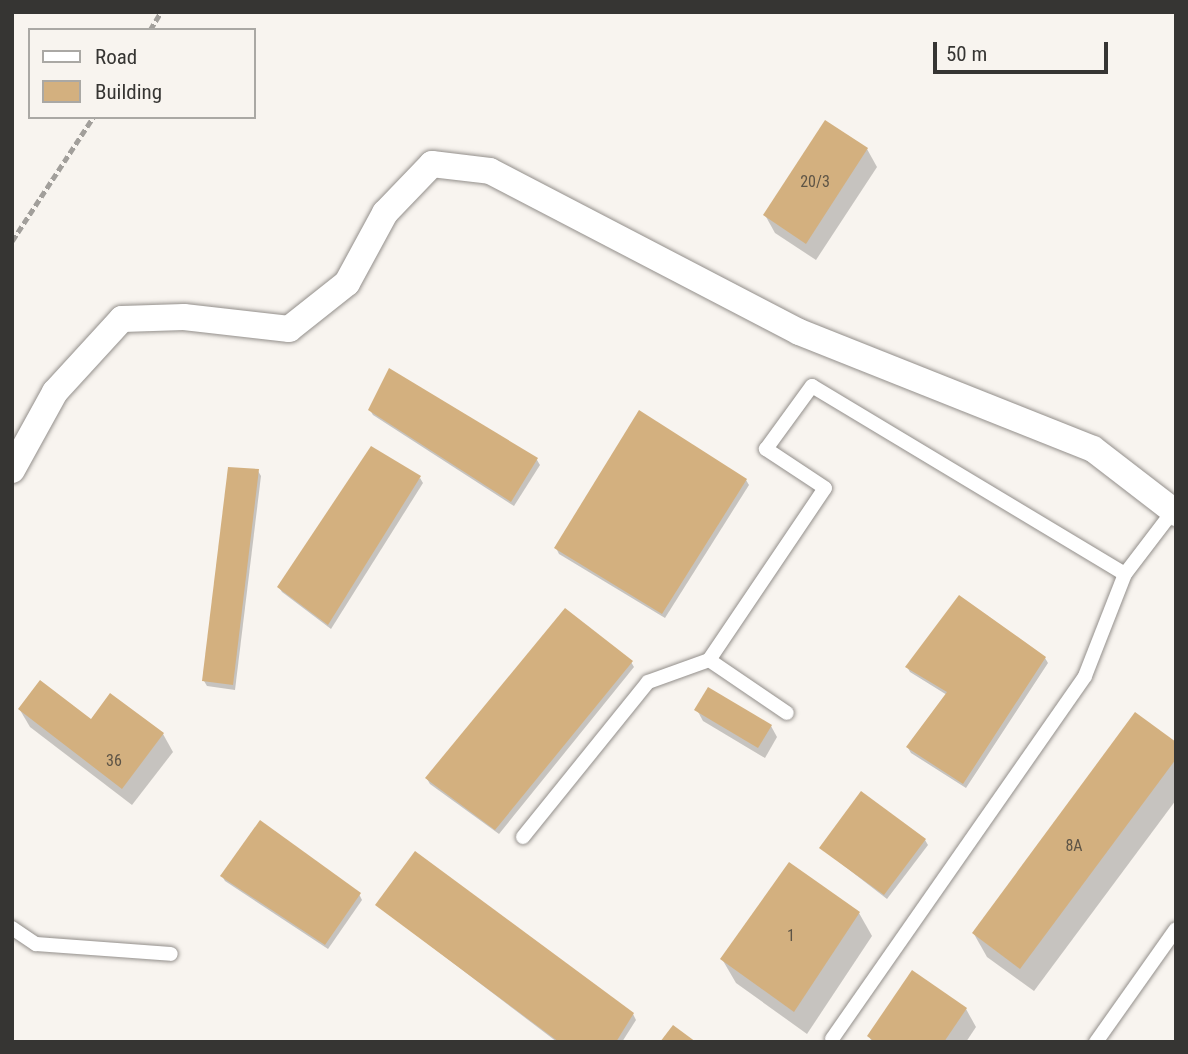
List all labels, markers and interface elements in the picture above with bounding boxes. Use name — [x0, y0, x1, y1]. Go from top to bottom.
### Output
legend — [28, 28, 256, 119]
scale bar — [936, 28, 1111, 72]
text: 50 m — [946, 42, 987, 66]
text: Road — [95, 45, 137, 69]
text: Building — [95, 80, 162, 104]
house number: 20/3 — [800, 172, 830, 192]
house number: 36 — [106, 751, 122, 771]
house number: 8А — [1065, 836, 1083, 856]
house number: 1 — [787, 926, 795, 946]

